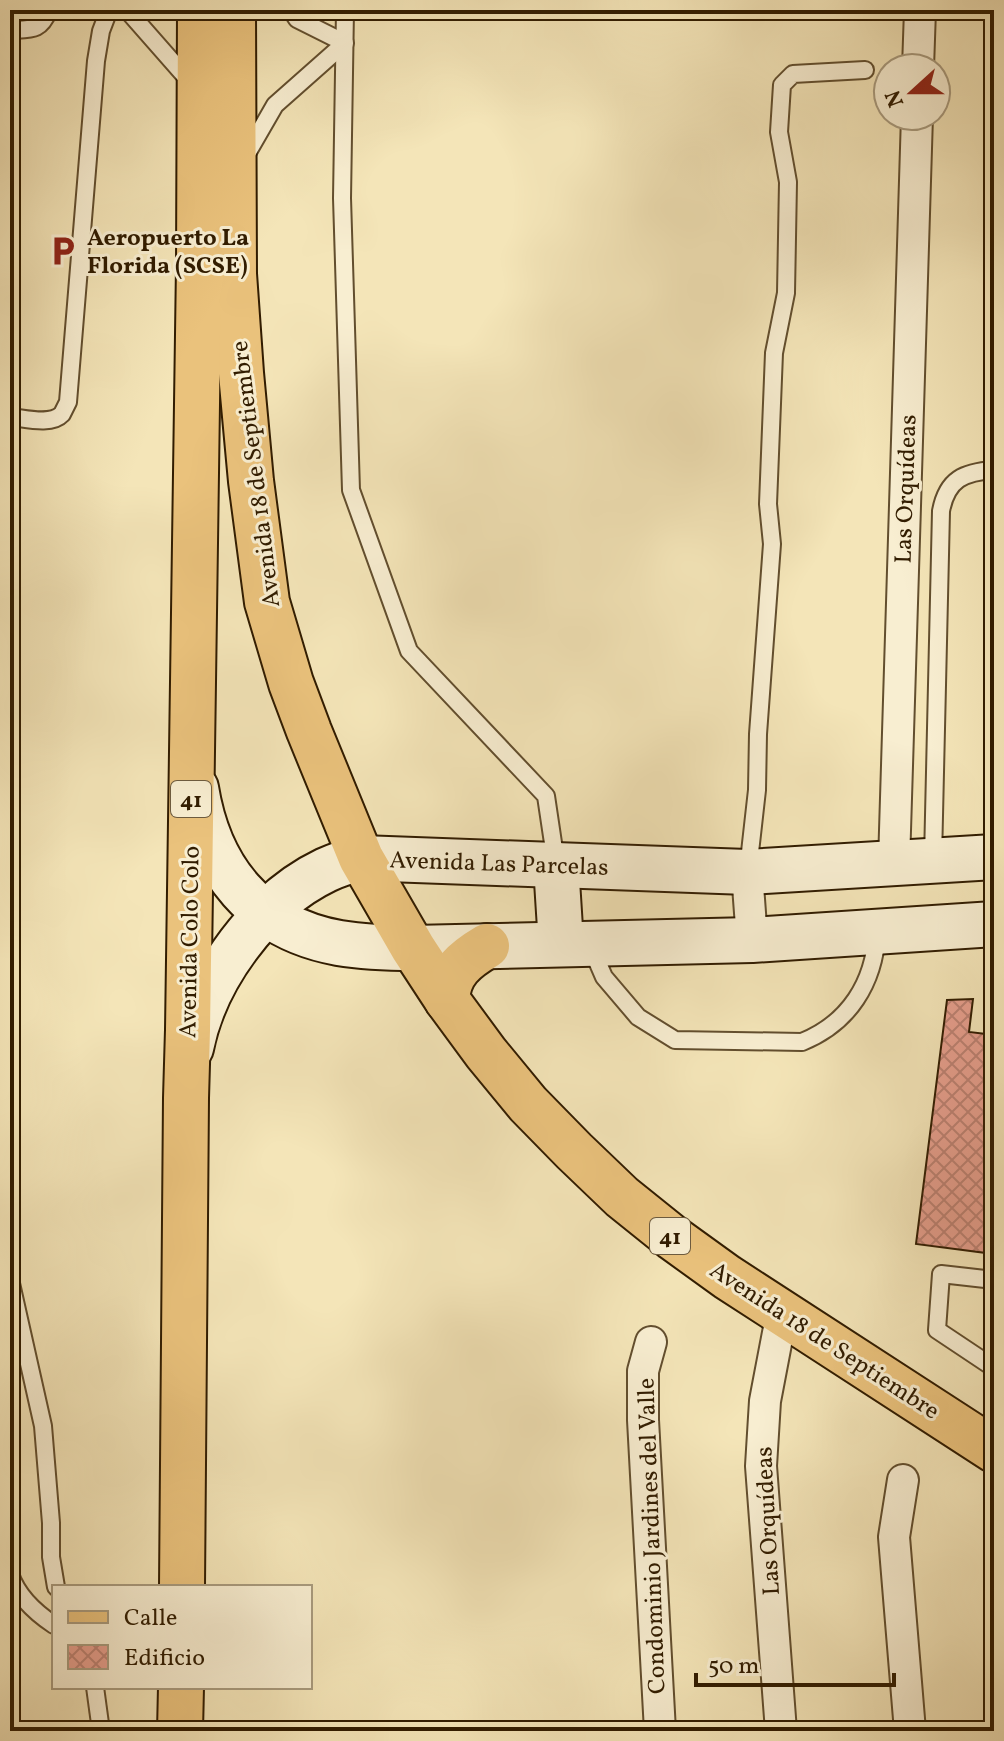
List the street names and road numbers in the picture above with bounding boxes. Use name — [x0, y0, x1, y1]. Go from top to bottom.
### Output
street label: Avenida 18 de Septiembre — [224, 339, 290, 609]
street label: Las Orquídeas — [887, 414, 927, 564]
road number: 41 — [171, 781, 211, 817]
street label: Avenida Las Parcelas — [389, 844, 609, 886]
street label: Avenida Colo Colo — [172, 846, 210, 1038]
road number: 41 — [650, 1218, 690, 1254]
street label: Avenida 18 de Septiembre — [702, 1254, 946, 1429]
street label: Condominio Jardines del Valle — [630, 1377, 676, 1695]
street label: Las Orquídeas — [748, 1446, 790, 1596]

